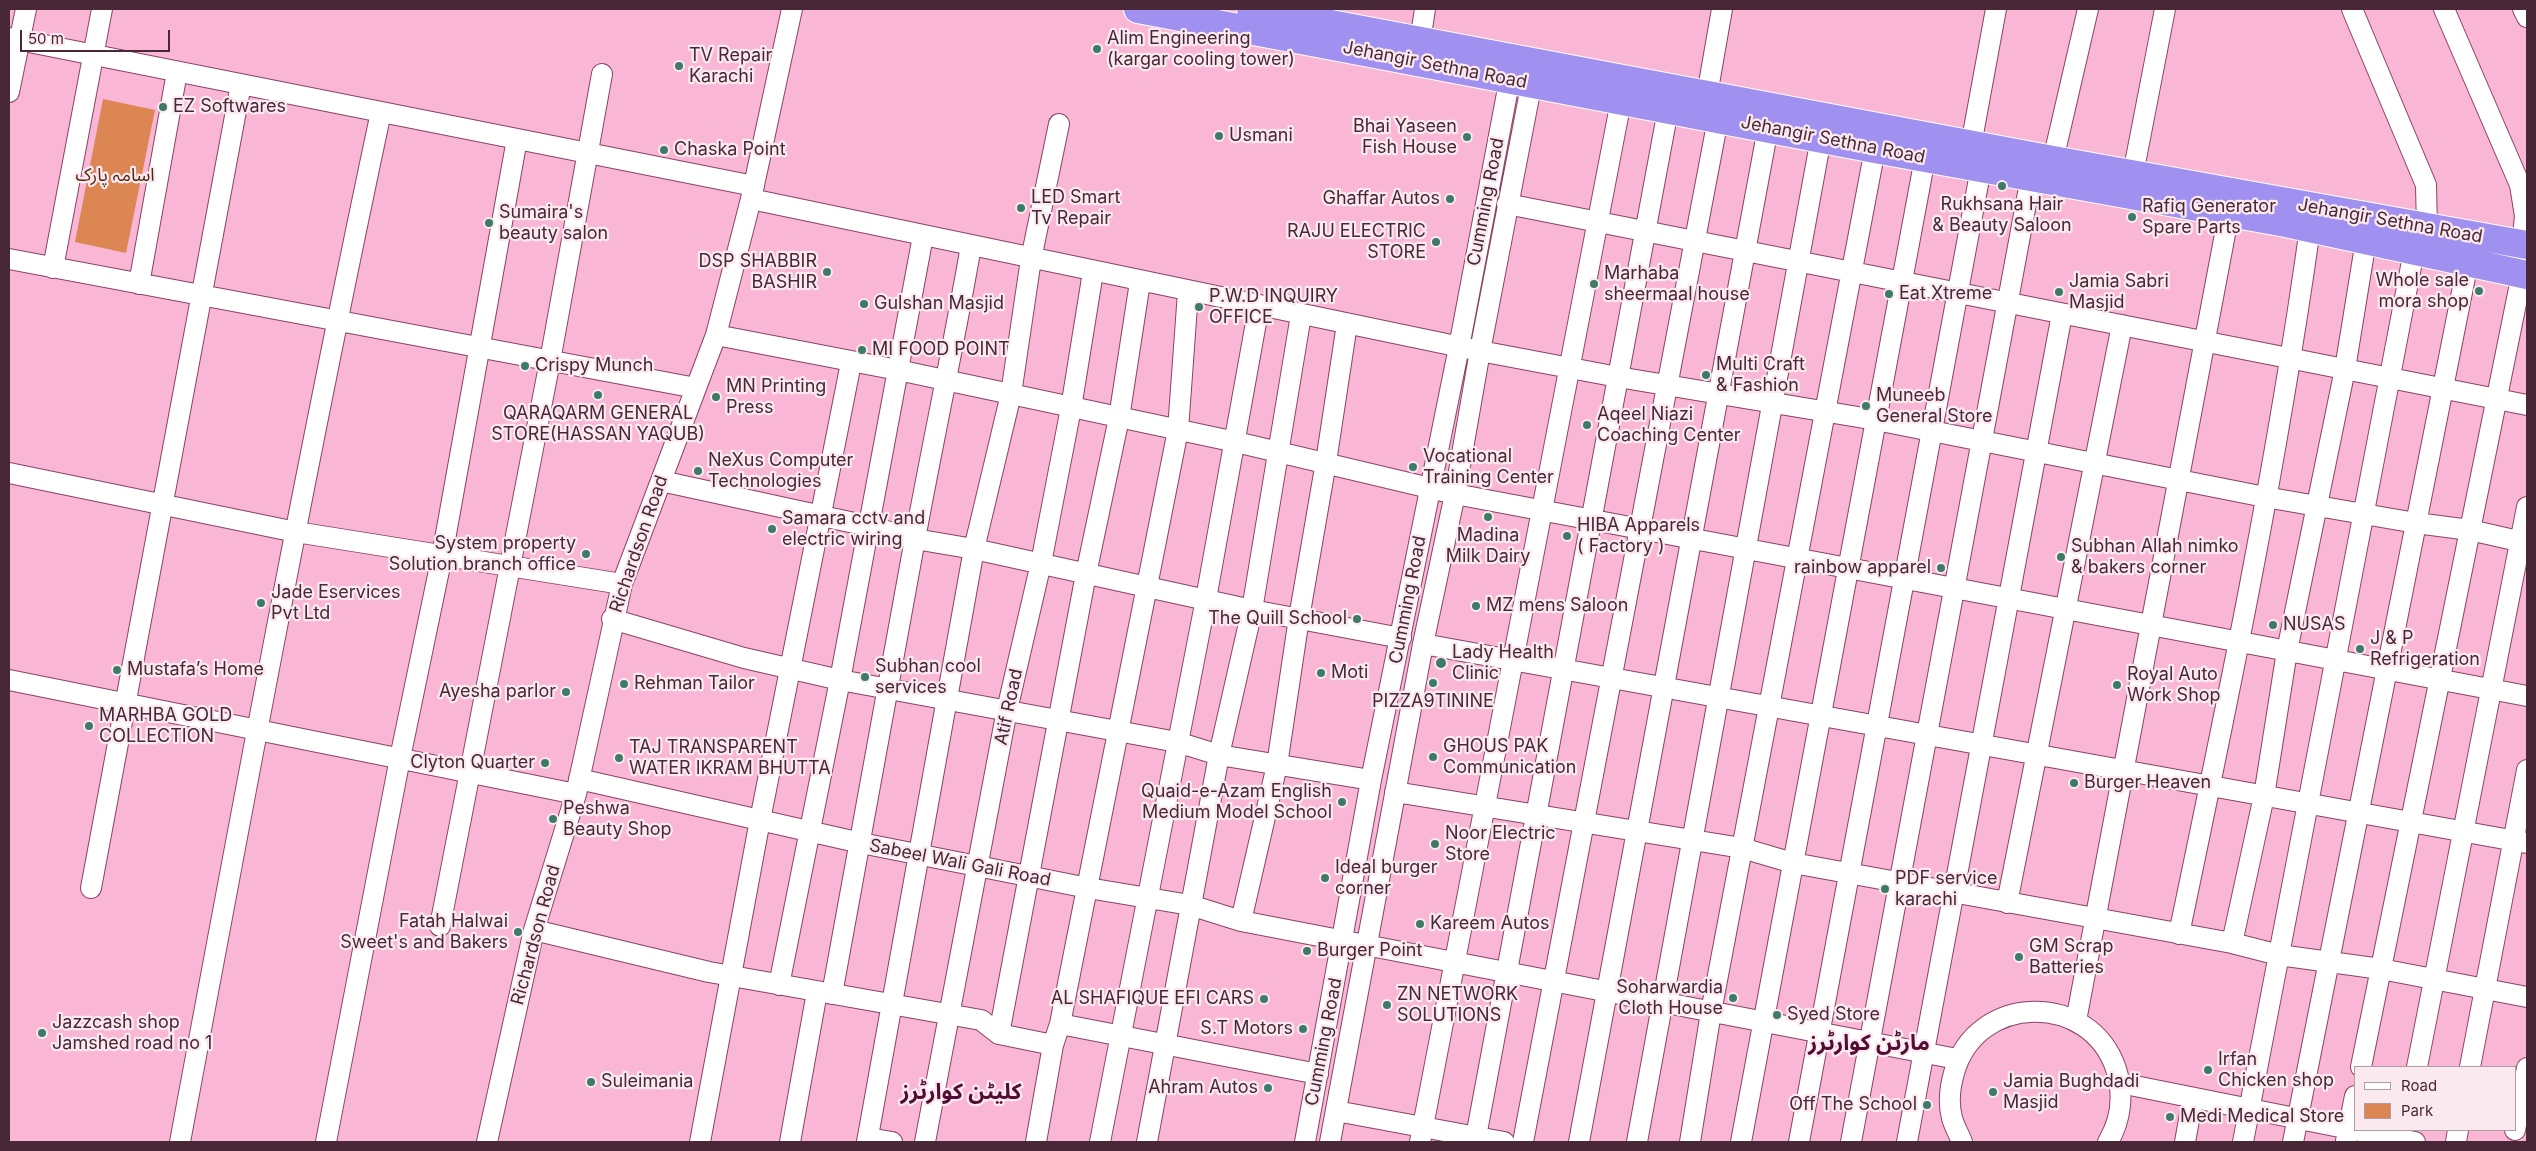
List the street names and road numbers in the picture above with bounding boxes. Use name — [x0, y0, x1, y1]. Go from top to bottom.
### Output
street label: Jehangir Sethna Road — [1341, 37, 1529, 93]
street label: Jehangir Sethna Road — [1739, 112, 1927, 168]
street label: Cumming Road — [1463, 136, 1509, 268]
street label: Jehangir Sethna Road — [2296, 194, 2484, 248]
street label: Richardson Road — [605, 472, 673, 616]
street label: Cumming Road — [1385, 534, 1431, 666]
street label: Atif Road — [990, 667, 1028, 747]
street label: Sabeel Wali Gali Road — [867, 835, 1053, 891]
street label: Richardson Road — [507, 863, 565, 1007]
street label: Cumming Road — [1301, 976, 1347, 1108]

